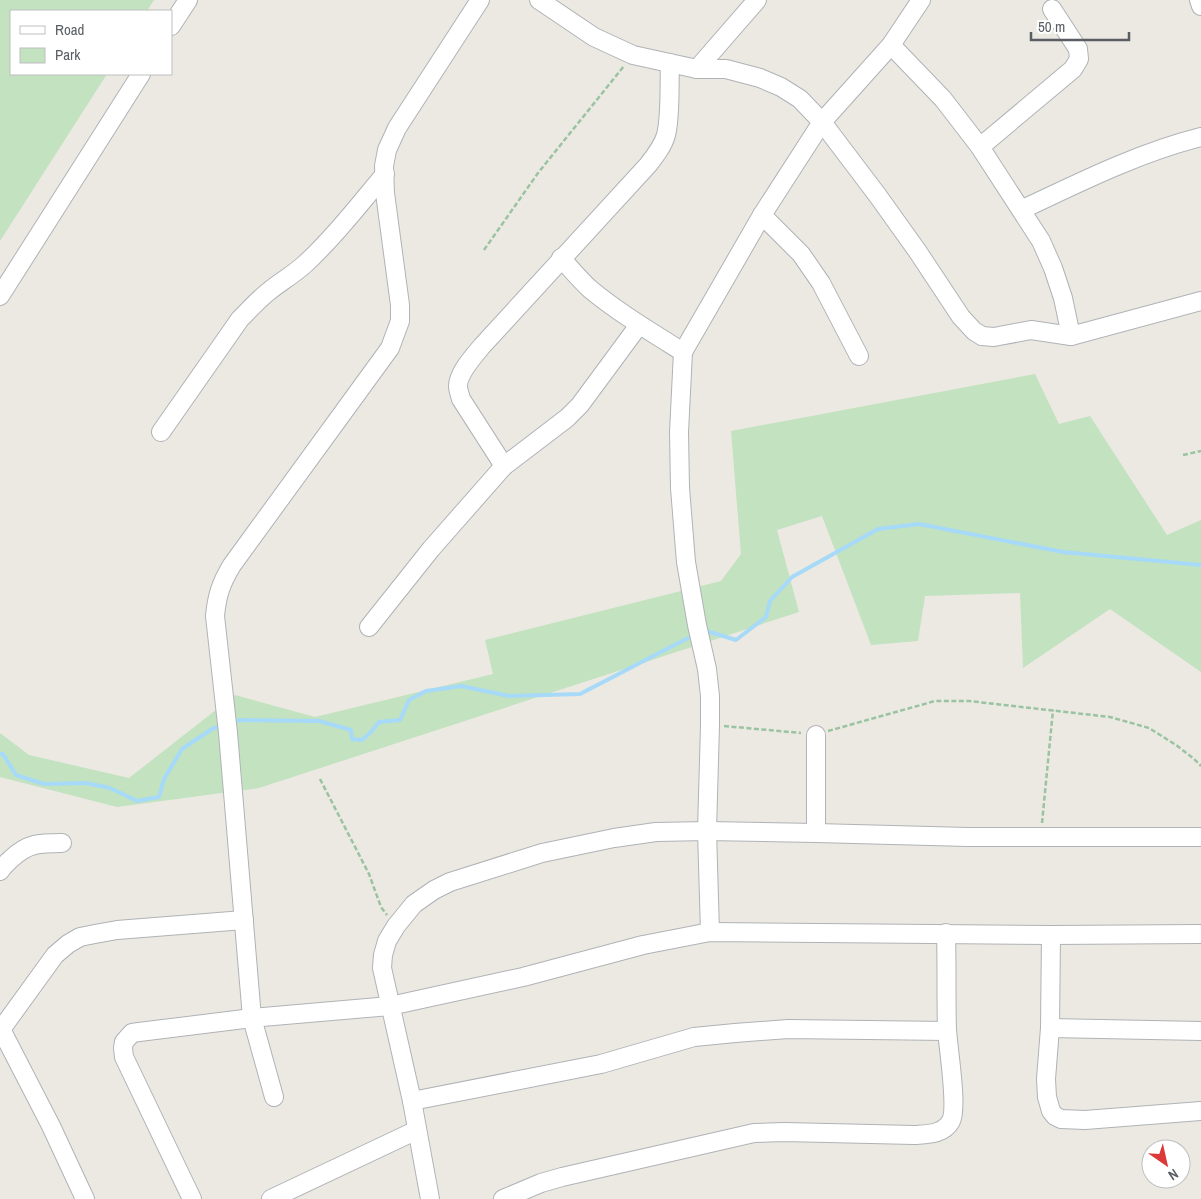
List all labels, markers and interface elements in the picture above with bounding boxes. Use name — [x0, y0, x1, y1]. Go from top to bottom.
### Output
legend — [10, 10, 172, 75]
scale bar — [1031, 10, 1128, 42]
text: 50 m — [1038, 16, 1065, 37]
text: Road — [55, 19, 84, 40]
text: Park — [55, 44, 81, 65]
north arrow — [1141, 1139, 1191, 1189]
text: N — [1165, 1165, 1182, 1185]

